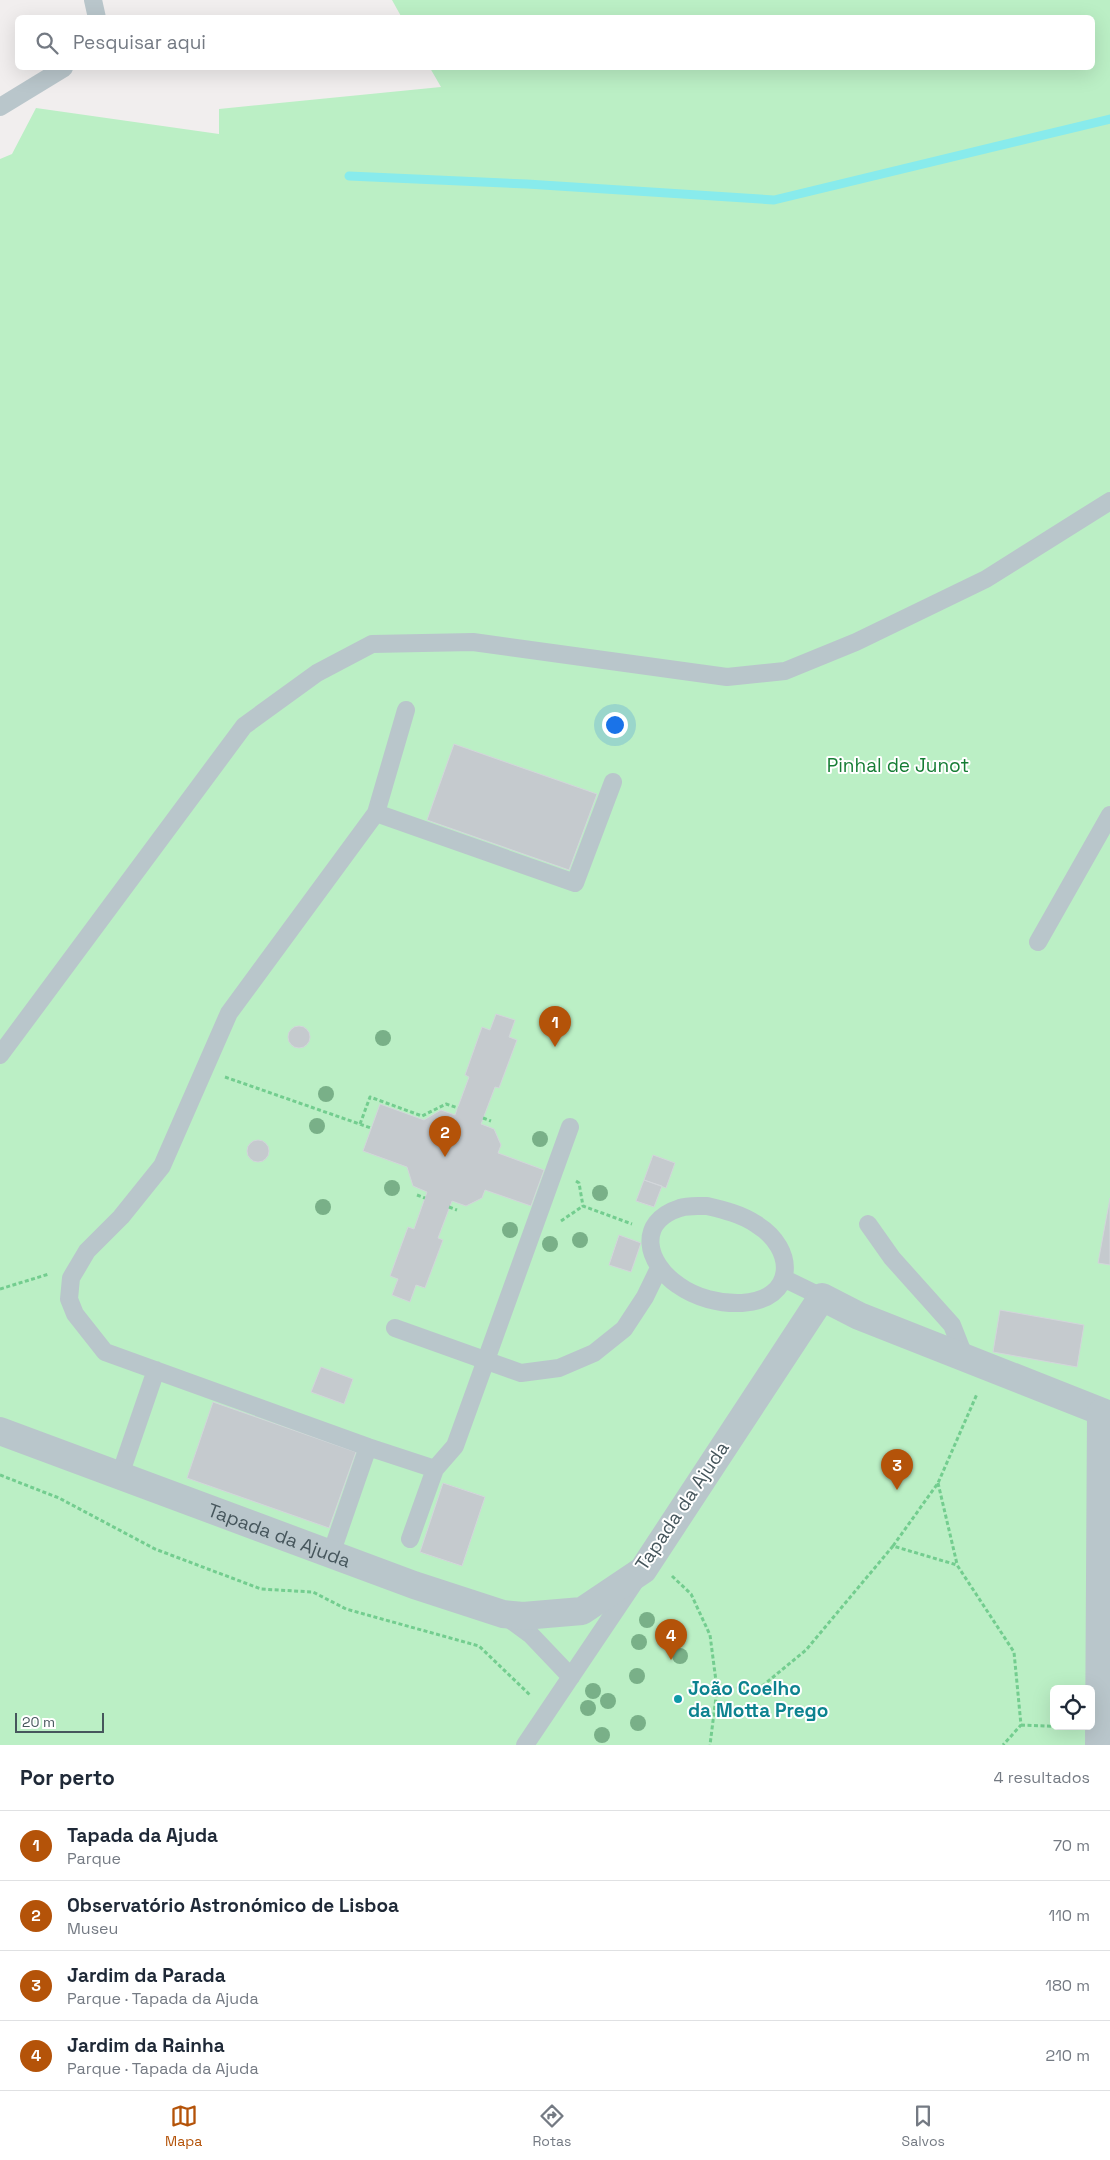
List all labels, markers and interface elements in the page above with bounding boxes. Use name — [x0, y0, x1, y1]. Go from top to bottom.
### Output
search box — [15, 15, 1095, 70]
icon: search — [33, 29, 61, 57]
text: Pesquisar aqui — [73, 30, 206, 55]
your location — [602, 712, 628, 738]
park label: Pinhal de Junot — [827, 753, 969, 778]
pin: 1 — [539, 1006, 571, 1047]
pin: 2 — [429, 1116, 461, 1157]
street label: Tapada da Ajuda — [630, 1437, 735, 1575]
pin: 3 — [881, 1449, 913, 1490]
street label: Tapada da Ajuda — [204, 1497, 354, 1573]
pin: 4 — [655, 1619, 687, 1660]
place label: João Coelho da Motta Prego — [688, 1676, 828, 1723]
map controls — [1050, 1685, 1095, 1730]
button: locate — [1050, 1685, 1095, 1730]
marker: João Coelho da Motta Prego — [672, 1693, 684, 1705]
scale bar — [15, 1710, 104, 1733]
text: 20 m — [22, 1713, 55, 1731]
text: Por perto — [20, 1764, 115, 1791]
text: 4 resultados — [994, 1767, 1090, 1788]
text: Tapada da Ajuda — [67, 1823, 218, 1848]
text: 1 — [32, 1835, 40, 1856]
text: 70 m — [1053, 1835, 1090, 1856]
text: Parque — [67, 1848, 121, 1869]
text: Observatório Astronómico de Lisboa — [67, 1893, 399, 1918]
text: 2 — [31, 1905, 41, 1926]
text: 110 m — [1048, 1905, 1090, 1926]
text: Museu — [67, 1918, 118, 1939]
text: Jardim da Parada — [67, 1963, 226, 1988]
text: 3 — [31, 1975, 41, 1996]
text: 180 m — [1045, 1975, 1090, 1996]
text: Parque · Tapada da Ajuda — [67, 1988, 259, 2009]
text: Jardim da Rainha — [67, 2033, 225, 2058]
text: 4 — [31, 2045, 41, 2066]
text: 210 m — [1046, 2045, 1090, 2066]
text: Parque · Tapada da Ajuda — [67, 2058, 259, 2079]
tab: Mapa — [165, 2102, 202, 2150]
tab: Rotas — [532, 2102, 571, 2150]
tab: Salvos — [902, 2102, 945, 2150]

